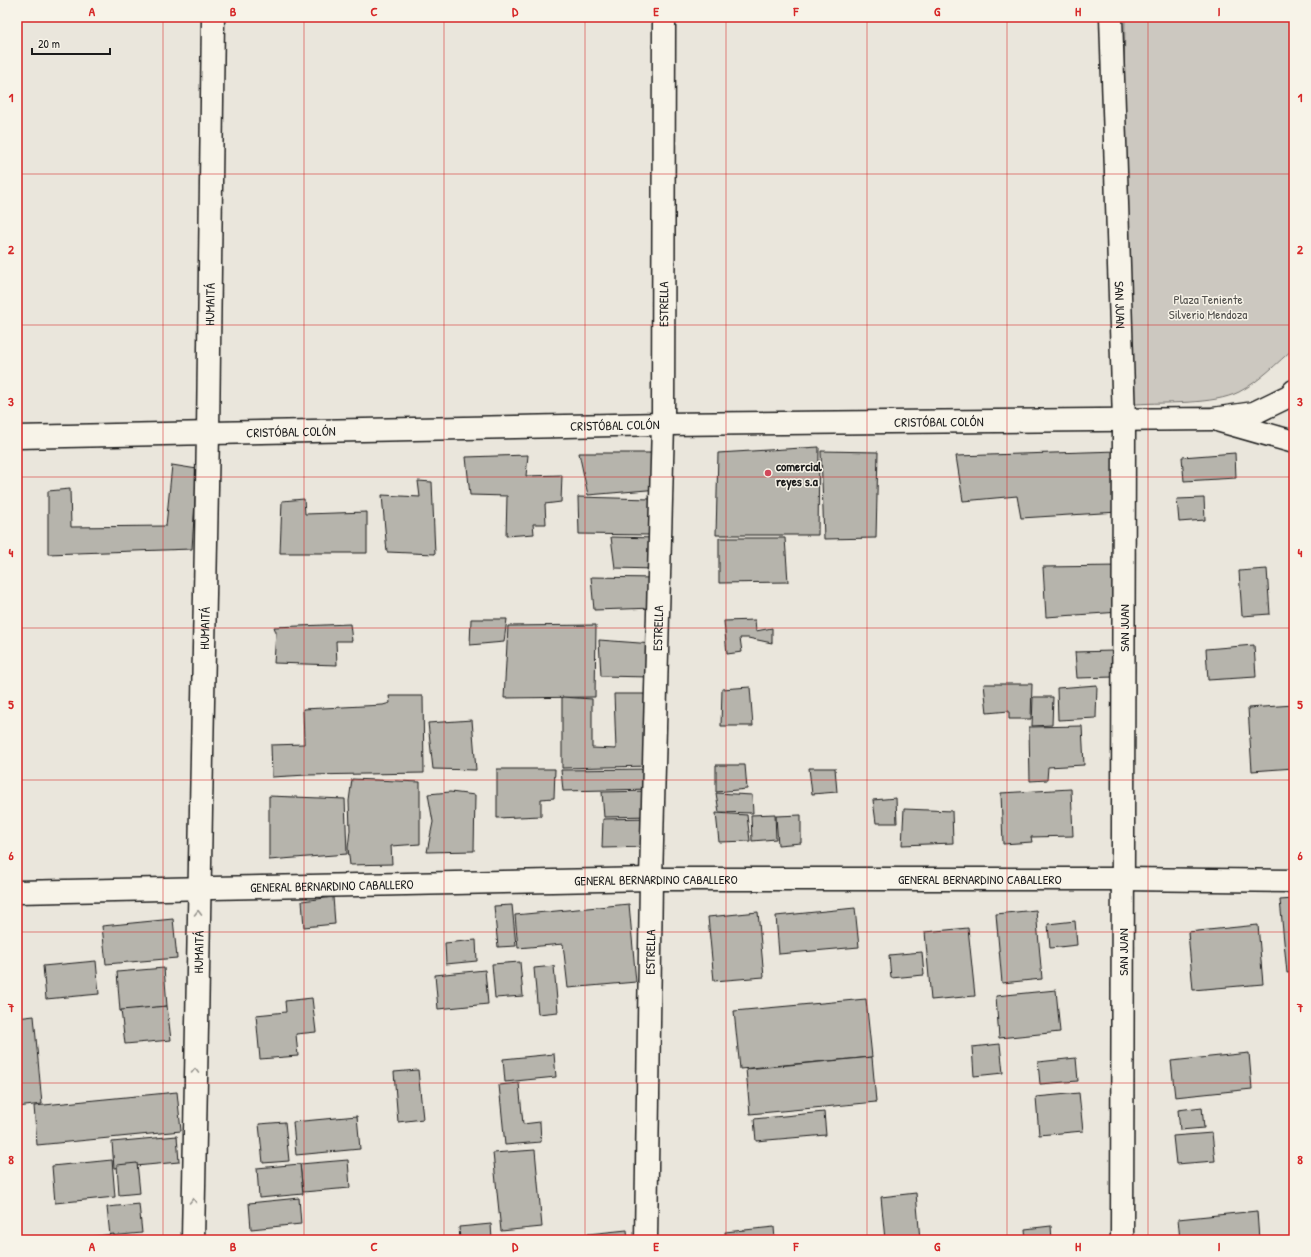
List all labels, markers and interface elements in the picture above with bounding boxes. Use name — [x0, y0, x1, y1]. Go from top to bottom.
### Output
text: A — [89, 2, 96, 20]
text: B — [230, 2, 237, 20]
text: C — [370, 2, 378, 20]
text: D — [512, 2, 519, 20]
text: E — [653, 2, 659, 20]
text: F — [793, 2, 800, 20]
text: G — [934, 2, 941, 20]
text: H — [1075, 2, 1081, 20]
text: I — [1217, 2, 1221, 20]
scale bar — [32, 30, 110, 56]
text: 20 m — [38, 35, 60, 52]
text: 1 — [9, 88, 14, 106]
text: 1 — [1298, 88, 1303, 106]
text: 2 — [8, 240, 15, 258]
text: 2 — [1297, 240, 1304, 258]
street label: ESTRELLA — [654, 281, 672, 327]
street label: SAN JUAN — [1111, 281, 1130, 329]
street label: HUMAITÁ — [200, 282, 219, 326]
park label: Plaza Teniente Silverio Mendoza — [1169, 290, 1247, 323]
text: 3 — [8, 392, 14, 410]
text: 3 — [1297, 392, 1303, 410]
street label: CRISTÓBAL COLÓN — [894, 412, 984, 431]
street label: CRISTÓBAL COLÓN — [570, 415, 660, 435]
street label: CRISTÓBAL COLÓN — [246, 422, 336, 441]
place label: comercial reyes s.a — [776, 457, 822, 491]
marker: comercial reyes s.a — [763, 468, 773, 478]
text: 4 — [9, 543, 14, 561]
text: 4 — [1298, 543, 1303, 561]
street label: ESTRELLA — [648, 604, 667, 651]
street label: SAN JUAN — [1115, 604, 1133, 652]
street label: HUMAITÁ — [195, 606, 214, 650]
text: 5 — [8, 695, 14, 713]
text: 5 — [1297, 695, 1303, 713]
text: 6 — [8, 846, 14, 864]
text: 6 — [1297, 846, 1303, 864]
street label: GENERAL BERNARDINO CABALLERO — [574, 870, 738, 890]
street label: GENERAL BERNARDINO CABALLERO — [898, 870, 1062, 888]
street label: GENERAL BERNARDINO CABALLERO — [250, 875, 414, 896]
one-way arrow — [194, 910, 202, 916]
street label: SAN JUAN — [1114, 928, 1132, 976]
street label: ESTRELLA — [641, 929, 659, 975]
street label: HUMAITÁ — [189, 930, 208, 974]
text: 7 — [7, 998, 15, 1016]
text: 7 — [1296, 998, 1304, 1016]
one-way arrow — [191, 1068, 199, 1074]
text: 8 — [8, 1150, 14, 1168]
text: 8 — [1297, 1150, 1303, 1168]
one-way arrow — [189, 1198, 197, 1204]
text: A — [89, 1237, 96, 1255]
text: B — [230, 1237, 237, 1255]
text: C — [370, 1237, 378, 1255]
text: D — [512, 1237, 519, 1255]
text: E — [653, 1237, 659, 1255]
text: F — [793, 1237, 800, 1255]
text: G — [934, 1237, 941, 1255]
text: H — [1075, 1237, 1081, 1255]
text: I — [1217, 1237, 1221, 1255]

